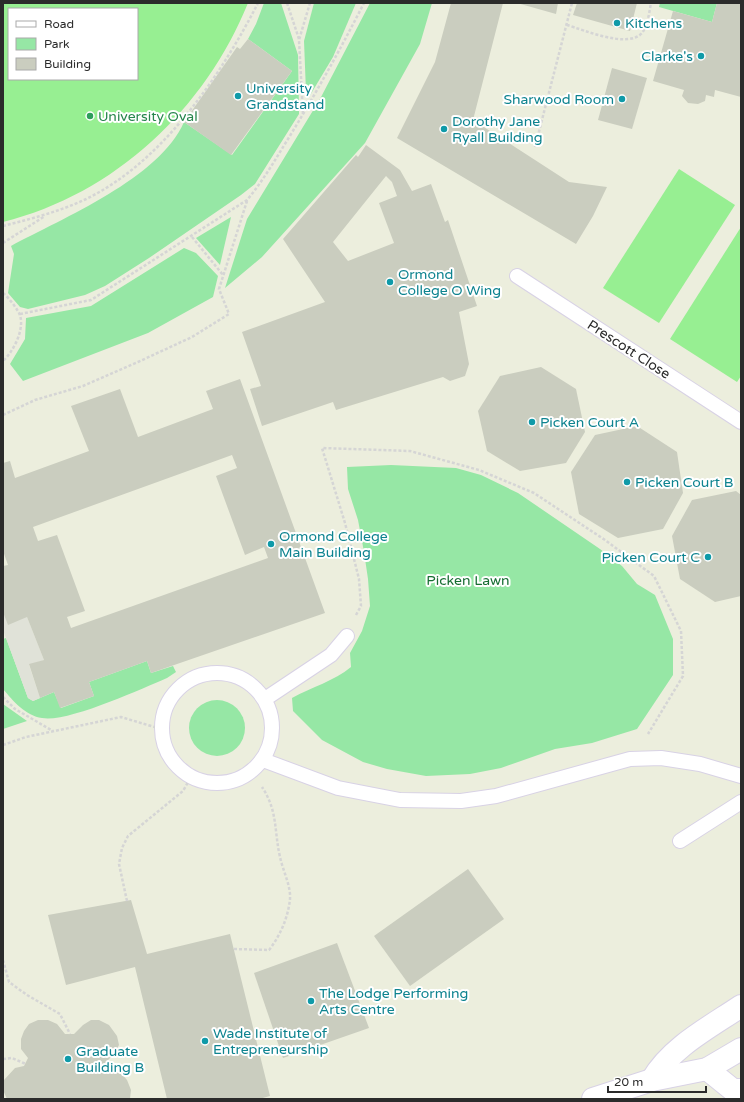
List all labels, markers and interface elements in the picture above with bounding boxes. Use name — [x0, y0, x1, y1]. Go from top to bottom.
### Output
legend — [8, 8, 138, 80]
place label: Kitchens — [625, 15, 683, 32]
text: Road — [44, 17, 74, 31]
marker: Kitchens — [612, 18, 622, 28]
text: Park — [44, 37, 70, 51]
place label: Clarke's — [641, 48, 693, 65]
marker: Clarke's — [696, 51, 706, 61]
text: Building — [44, 57, 91, 71]
place label: University Grandstand — [246, 80, 324, 113]
marker: University Grandstand — [233, 91, 243, 101]
place label: Sharwood Room — [503, 91, 614, 108]
marker: Sharwood Room — [617, 94, 627, 104]
place label: University Oval — [98, 108, 198, 125]
marker: University Oval — [85, 111, 95, 121]
place label: Dorothy Jane Ryall Building — [452, 113, 543, 146]
marker: Dorothy Jane Ryall Building — [439, 124, 449, 134]
place label: Ormond College O Wing — [398, 266, 501, 299]
marker: Ormond College O Wing — [385, 277, 395, 287]
street label: Prescott Close — [584, 316, 674, 383]
place label: Picken Court A — [540, 414, 639, 431]
marker: Picken Court A — [527, 417, 537, 427]
place label: Picken Court B — [635, 474, 733, 491]
marker: Picken Court B — [622, 477, 632, 487]
place label: Ormond College Main Building — [279, 528, 388, 561]
marker: Ormond College Main Building — [266, 539, 276, 549]
place label: Picken Court C — [602, 549, 700, 566]
marker: Picken Court C — [703, 552, 713, 562]
park label: Picken Lawn — [426, 572, 510, 589]
place label: The Lodge Performing Arts Centre — [319, 985, 468, 1018]
marker: The Lodge Performing Arts Centre — [306, 996, 316, 1006]
place label: Wade Institute of Entrepreneurship — [213, 1025, 329, 1058]
marker: Wade Institute of Entrepreneurship — [200, 1036, 210, 1046]
place label: Graduate Building B — [76, 1043, 144, 1076]
marker: Graduate Building B — [63, 1054, 73, 1064]
scale bar — [608, 1068, 706, 1094]
text: 20 m — [614, 1075, 643, 1089]

